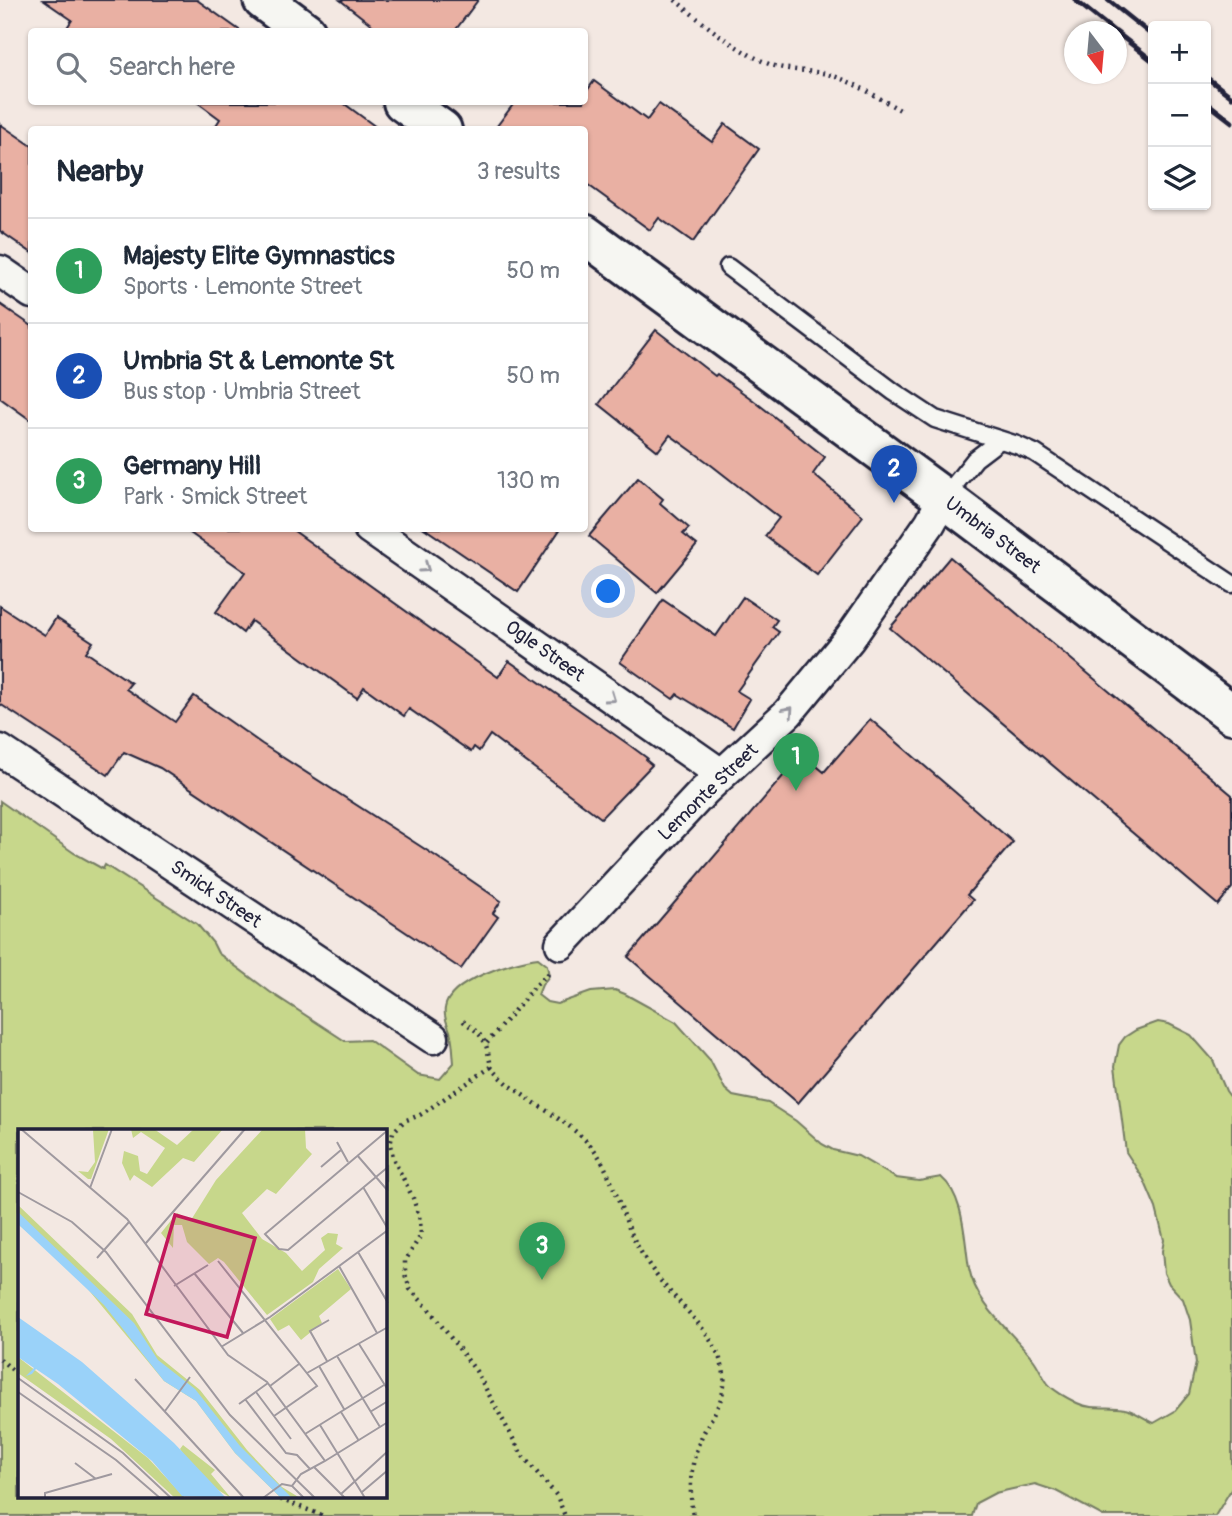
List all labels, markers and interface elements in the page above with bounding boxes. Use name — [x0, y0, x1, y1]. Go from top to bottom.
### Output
north arrow — [1064, 21, 1127, 84]
map controls — [1148, 21, 1211, 210]
button: + — [1148, 21, 1211, 84]
search box — [28, 28, 588, 105]
icon: search — [52, 48, 90, 86]
text: Search here — [108, 51, 235, 83]
button: − — [1148, 84, 1211, 147]
button: layers — [1148, 147, 1211, 210]
text: Nearby — [56, 153, 143, 190]
text: 3 results — [477, 157, 560, 186]
text: Majesty Elite Gymnastics — [123, 240, 395, 272]
text: 1 — [75, 256, 84, 285]
text: 50 m — [506, 256, 560, 285]
text: Sports · Lemonte Street — [123, 272, 362, 301]
text: Umbria St & Lemonte St — [123, 345, 394, 377]
text: 2 — [73, 361, 85, 390]
text: 50 m — [506, 361, 560, 390]
text: Bus stop · Umbria Street — [123, 377, 361, 406]
pin: 2 — [871, 445, 917, 503]
text: Germany Hill — [123, 450, 261, 482]
text: 3 — [73, 466, 85, 495]
text: 130 m — [497, 466, 560, 495]
text: Park · Smick Street — [123, 482, 307, 511]
street label: Umbria Street — [940, 491, 1046, 579]
one-way arrow — [417, 560, 430, 572]
your location — [591, 574, 625, 608]
street label: Ogle Street — [501, 615, 589, 687]
one-way arrow — [603, 690, 616, 702]
one-way arrow — [780, 706, 793, 719]
pin: 1 — [773, 733, 819, 791]
street label: Lemonte Street — [653, 738, 763, 846]
street label: Smick Street — [166, 855, 266, 933]
inset map — [18, 1129, 387, 1498]
pin: 3 — [519, 1222, 565, 1280]

